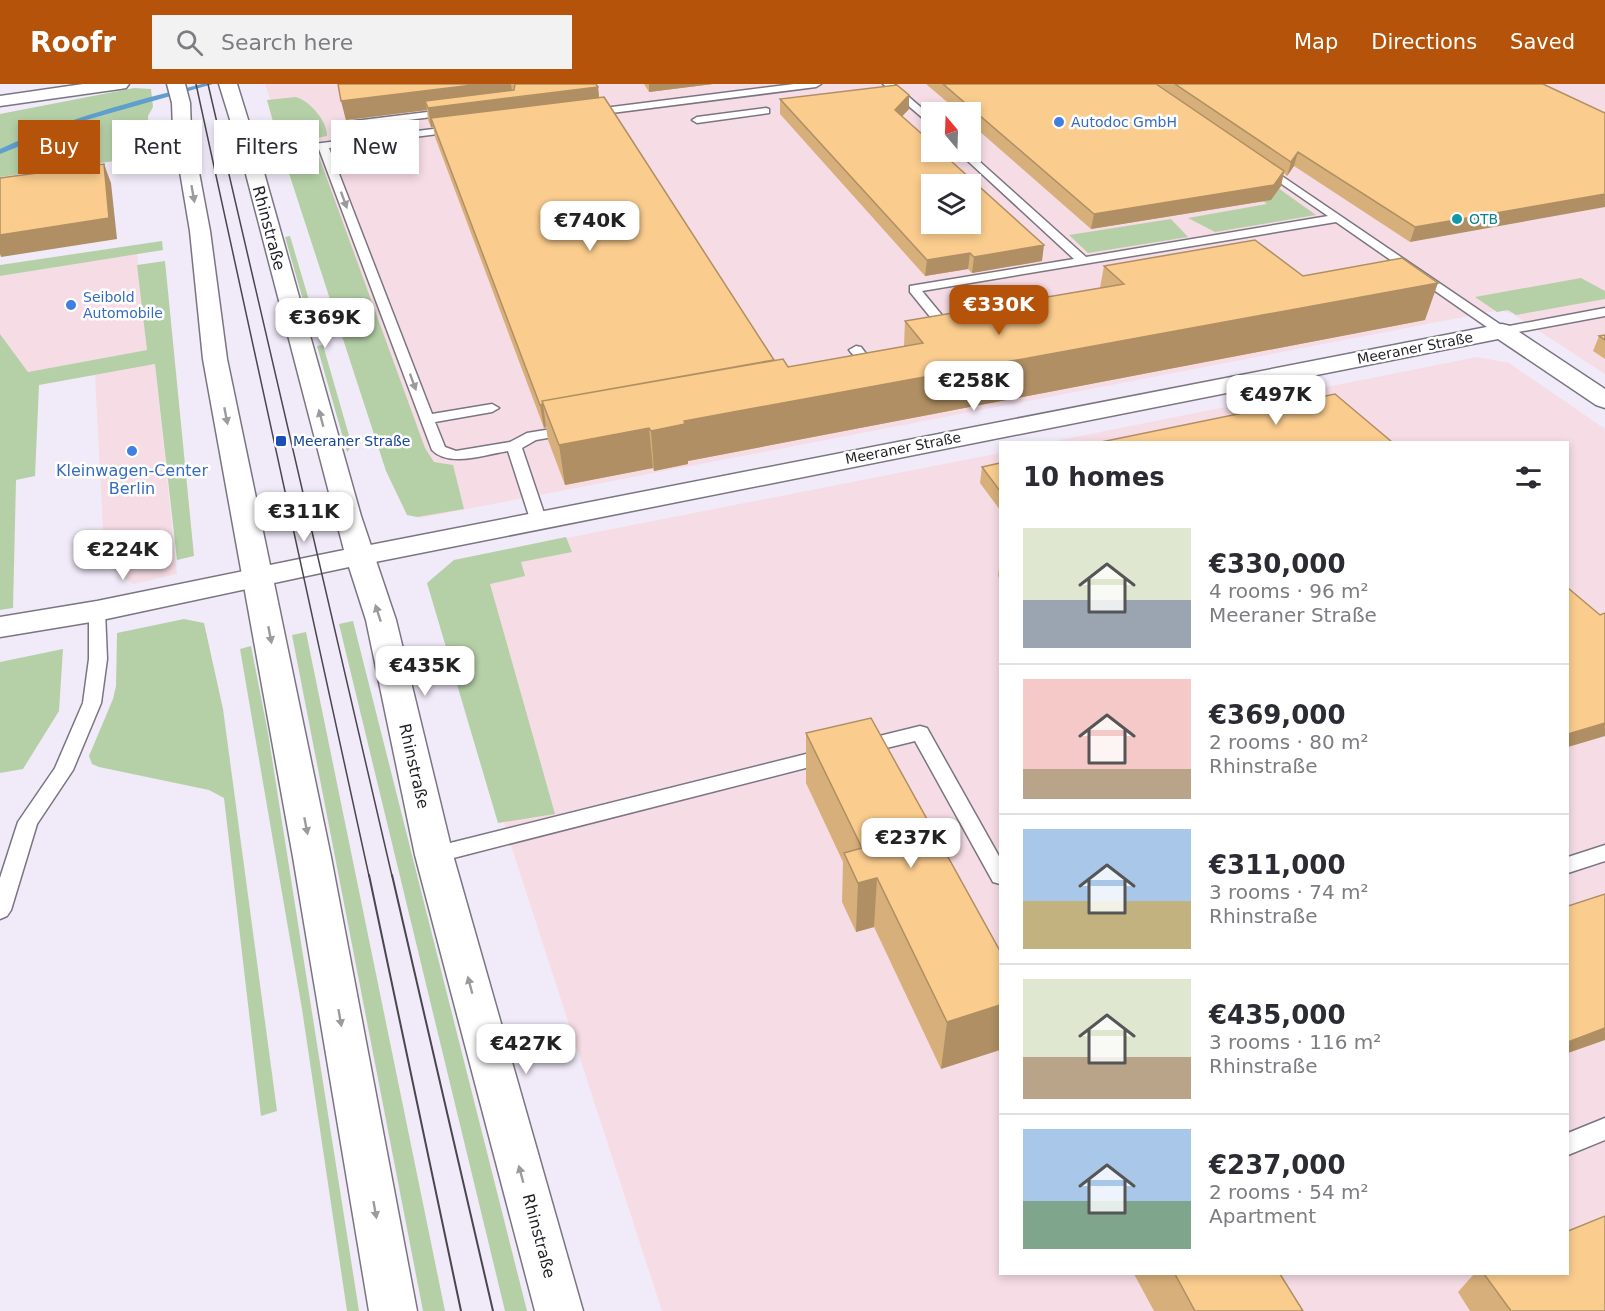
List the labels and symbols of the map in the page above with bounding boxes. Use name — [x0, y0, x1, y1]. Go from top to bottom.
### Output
north arrow — [921, 102, 981, 162]
place label: Autodoc GmbH — [1071, 114, 1177, 130]
marker: Autodoc GmbH — [1052, 115, 1066, 129]
street label: Rhinstraße — [249, 184, 289, 272]
one-way arrow — [189, 185, 198, 204]
one-way arrow — [340, 191, 350, 209]
pin: €740K — [548, 201, 632, 252]
place label: OTB — [1469, 211, 1498, 227]
marker: OTB — [1450, 212, 1464, 226]
pin: €330K — [957, 285, 1041, 336]
place label: Seibold Automobile — [83, 289, 163, 321]
marker: Seibold Automobile — [64, 298, 78, 312]
pin: €369K — [283, 298, 367, 349]
street label: Meeraner Straße — [1356, 329, 1474, 367]
pin: €258K — [932, 361, 1016, 412]
one-way arrow — [409, 373, 419, 391]
pin: €497K — [1234, 375, 1318, 426]
one-way arrow — [222, 407, 231, 426]
one-way arrow — [316, 409, 326, 427]
street label: Meeraner Straße — [844, 429, 962, 467]
place label: Meeraner Straße — [293, 433, 410, 449]
marker: Meeraner Straße — [274, 434, 288, 448]
marker: Kleinwagen-Center Berlin — [125, 444, 139, 458]
place label: Kleinwagen-Center Berlin — [56, 461, 208, 498]
pin: €311K — [262, 492, 346, 543]
pin: €224K — [81, 530, 165, 581]
one-way arrow — [373, 604, 383, 622]
one-way arrow — [265, 625, 274, 644]
pin: €435K — [383, 646, 467, 697]
street label: Rhinstraße — [395, 722, 433, 810]
one-way arrow — [302, 817, 311, 836]
pin: €237K — [869, 818, 953, 869]
one-way arrow — [465, 976, 474, 994]
one-way arrow — [336, 1009, 345, 1028]
pin: €427K — [484, 1024, 568, 1075]
one-way arrow — [516, 1164, 526, 1183]
street label: Rhinstraße — [519, 1192, 559, 1280]
one-way arrow — [371, 1201, 380, 1220]

